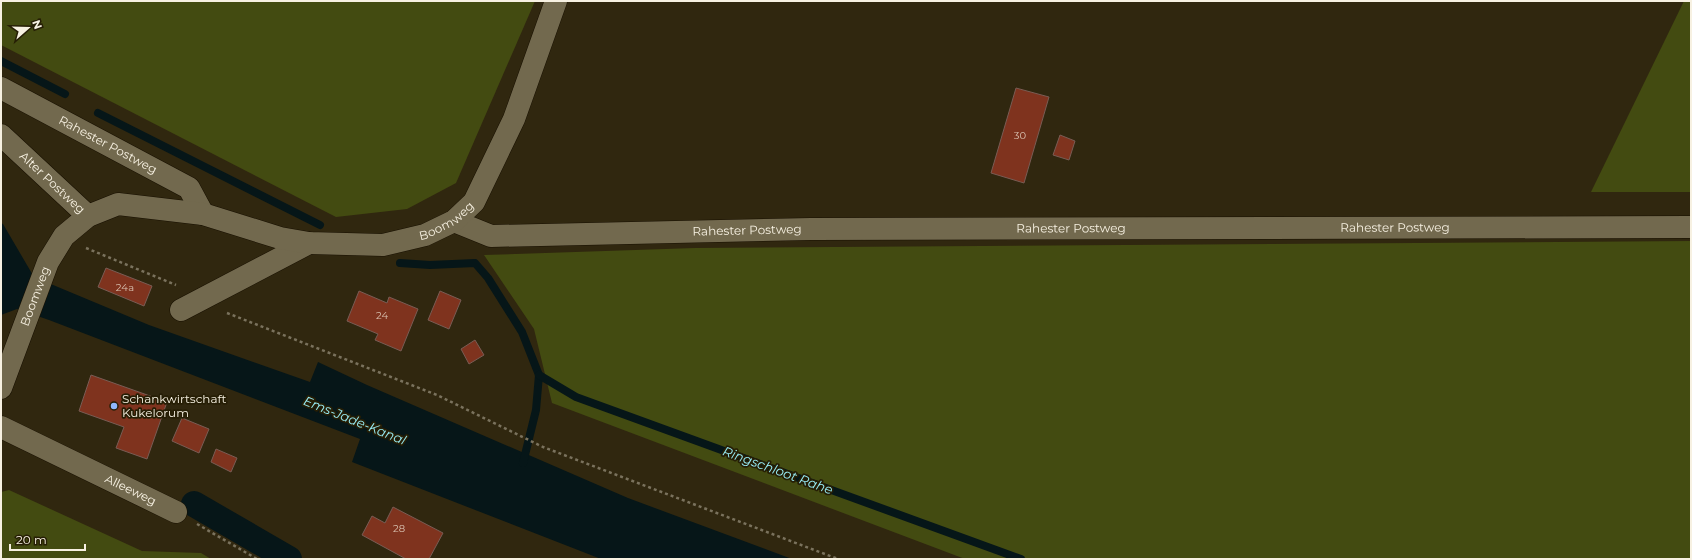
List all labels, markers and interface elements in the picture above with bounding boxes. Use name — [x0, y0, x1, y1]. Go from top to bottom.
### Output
north arrow — [8, 8, 48, 48]
text: N — [29, 18, 45, 31]
street label: Rahester Postweg — [56, 112, 160, 177]
house number: 30 — [1014, 129, 1027, 142]
street label: Alter Postweg — [17, 148, 88, 216]
street label: Boomweg — [418, 198, 477, 243]
street label: Rahester Postweg — [1016, 220, 1126, 236]
street label: Rahester Postweg — [1340, 220, 1450, 235]
street label: Rahester Postweg — [692, 221, 802, 239]
street label: Boomweg — [17, 264, 53, 328]
house number: 24a — [116, 281, 134, 294]
house number: 24 — [376, 309, 388, 322]
place label: Schankwirtschaft Kukelorum — [122, 391, 227, 420]
water label: Ems-Jade-Kanal — [301, 392, 409, 448]
marker: Schankwirtschaft Kukelorum — [109, 401, 119, 411]
water label: Ringschloot Rahe — [721, 443, 836, 497]
street label: Alleeweg — [103, 471, 159, 508]
house number: 28 — [393, 522, 405, 535]
scale bar — [10, 526, 85, 552]
text: 20 m — [16, 532, 47, 547]

